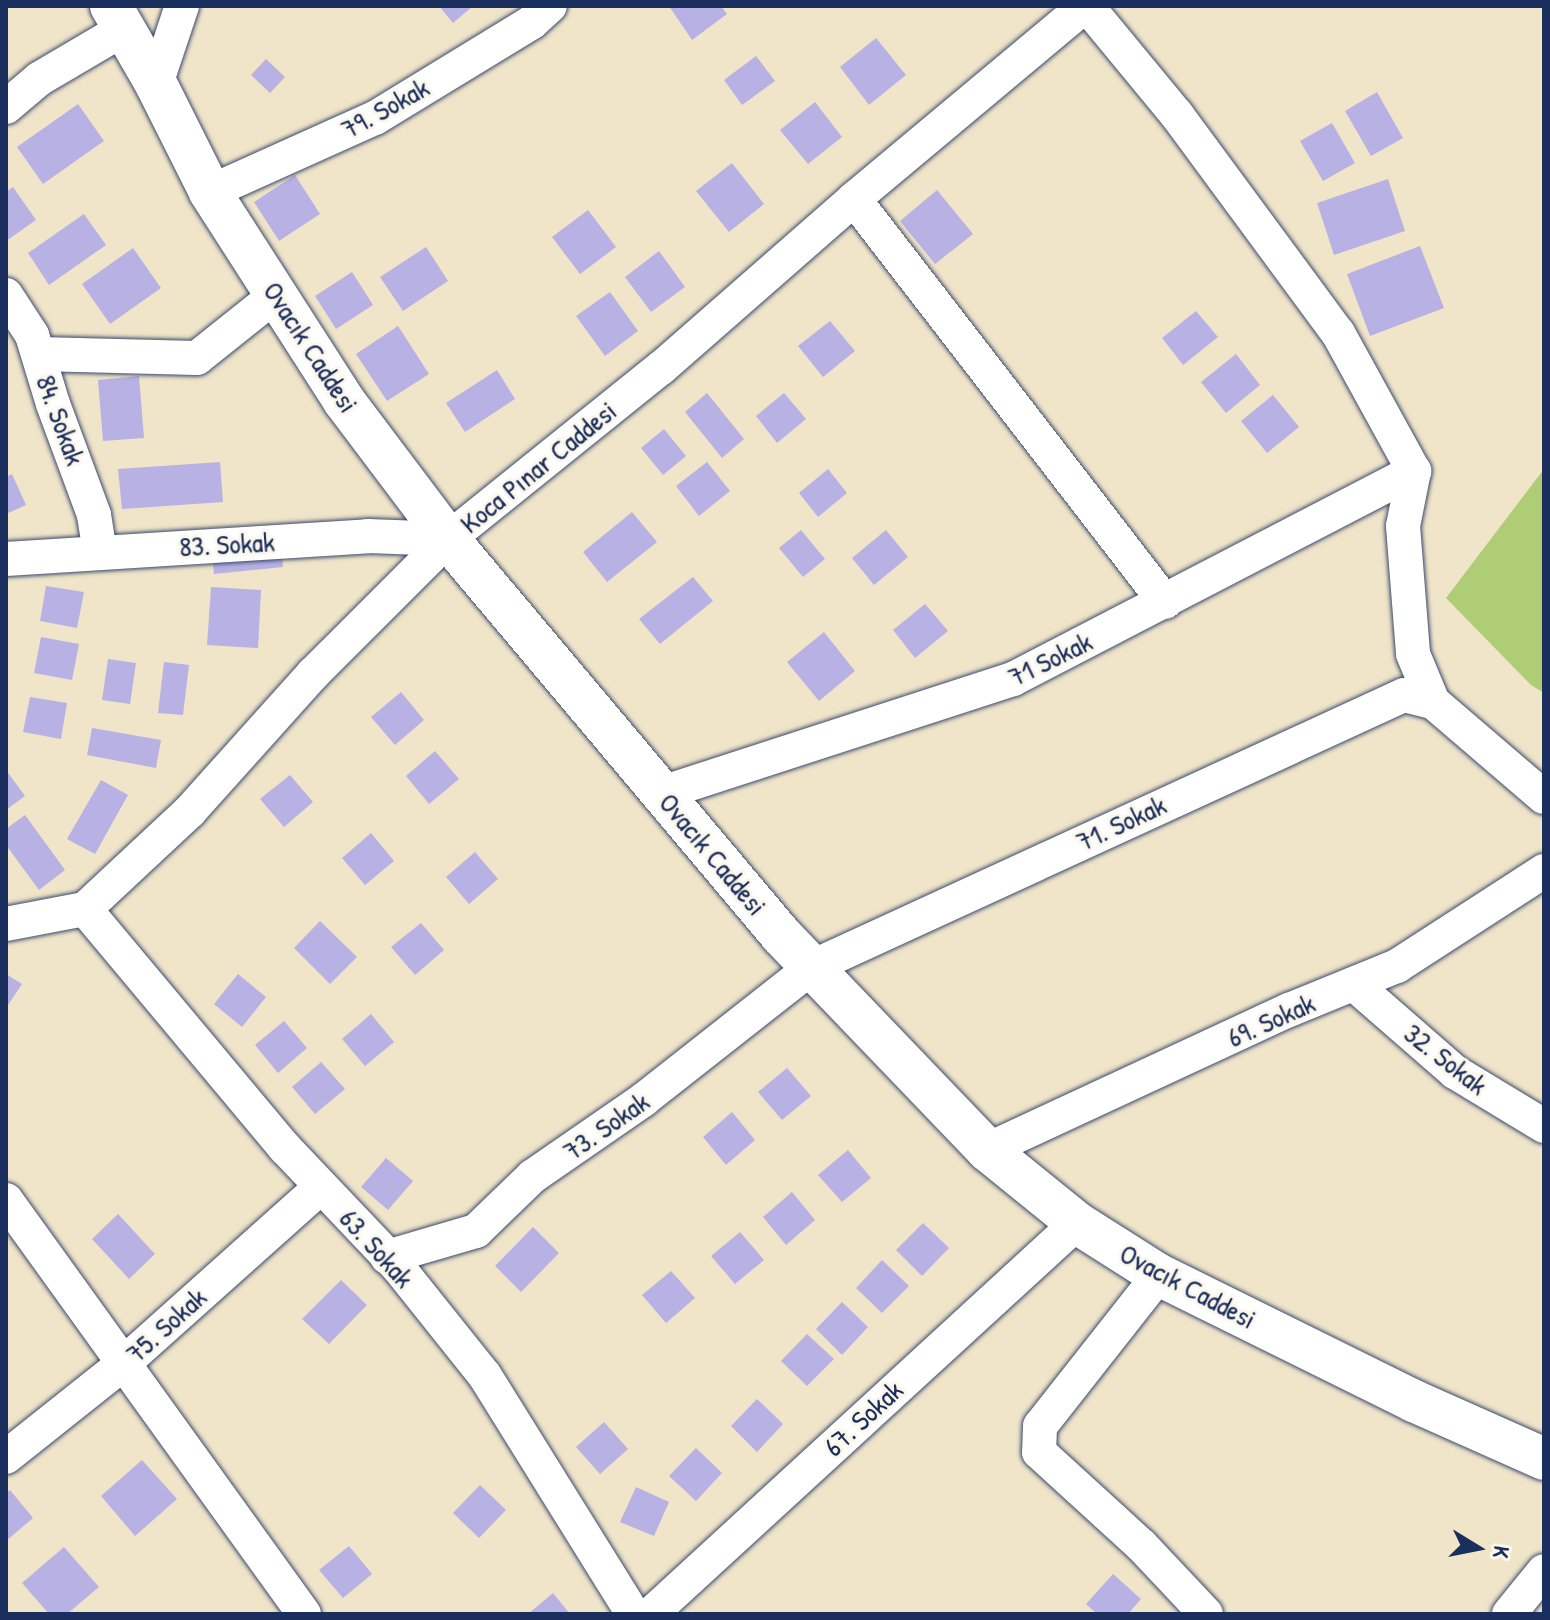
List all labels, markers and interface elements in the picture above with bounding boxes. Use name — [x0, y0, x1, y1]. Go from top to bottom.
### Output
street label: 79. Sokak — [335, 70, 435, 146]
street label: Ovacık Caddesi — [256, 275, 366, 419]
street label: 84. Sokak — [29, 370, 93, 470]
street label: Koca Pınar Caddesi — [453, 394, 623, 540]
street label: 83. Sokak — [178, 525, 276, 563]
street label: 71 Sokak — [1003, 624, 1097, 694]
street label: Ovacık Caddesi — [652, 786, 774, 922]
street label: 71. Sokak — [1071, 788, 1171, 858]
street label: 69. Sokak — [1222, 986, 1320, 1054]
street label: 32. Sokak — [1398, 1016, 1494, 1102]
street label: 73. Sokak — [557, 1084, 655, 1168]
street label: 63. Sokak — [333, 1202, 421, 1294]
street label: Ovacık Caddesi — [1114, 1236, 1262, 1336]
street label: 75. Sokak — [119, 1280, 213, 1370]
street label: 67. Sokak — [817, 1373, 909, 1463]
north arrow — [1438, 1508, 1518, 1588]
text: K — [1486, 1544, 1517, 1560]

